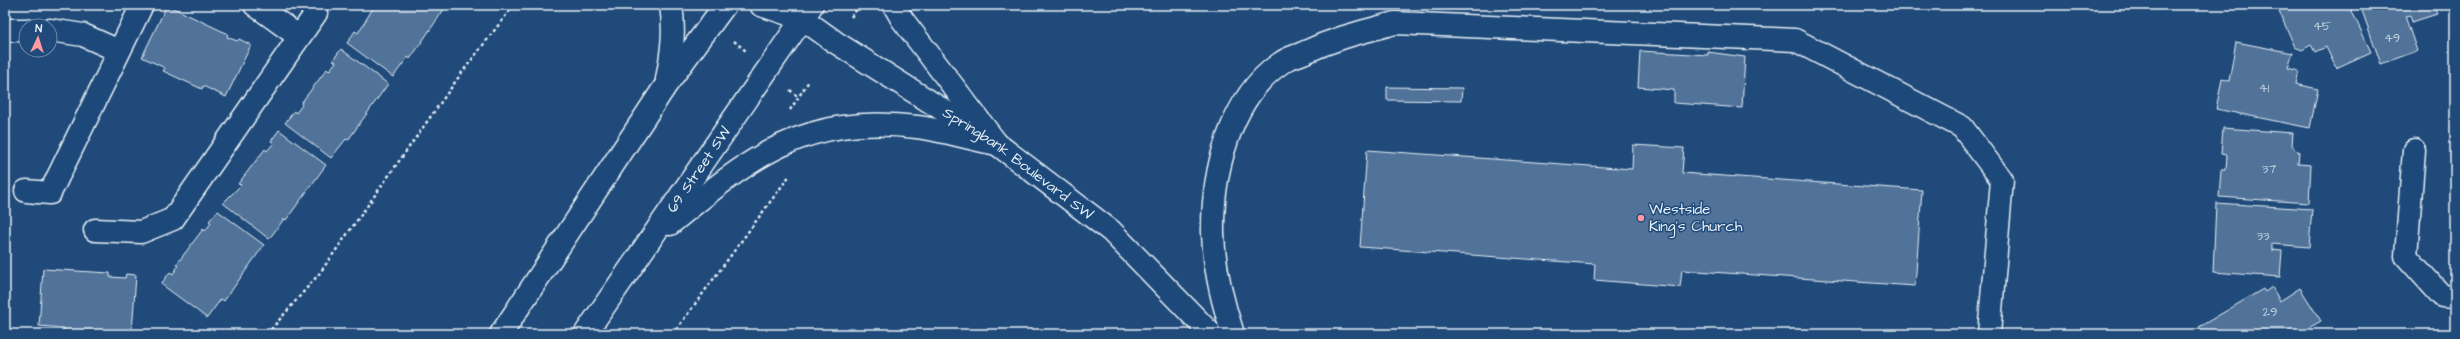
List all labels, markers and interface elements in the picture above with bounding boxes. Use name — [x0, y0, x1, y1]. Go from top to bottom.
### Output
house number: 45 — [2313, 17, 2331, 35]
north arrow — [18, 18, 58, 58]
text: N — [35, 21, 43, 36]
house number: 49 — [2384, 29, 2400, 47]
house number: 41 — [2259, 79, 2270, 97]
street label: Springbank Boulevard SW — [939, 102, 1098, 225]
street label: 69 Street SW — [662, 123, 736, 217]
house number: 37 — [2262, 160, 2276, 178]
place label: Westside King's Church — [1649, 199, 1743, 238]
marker: Westside King's Church — [1636, 213, 1646, 223]
house number: 33 — [2256, 227, 2270, 245]
house number: 29 — [2263, 303, 2277, 321]

